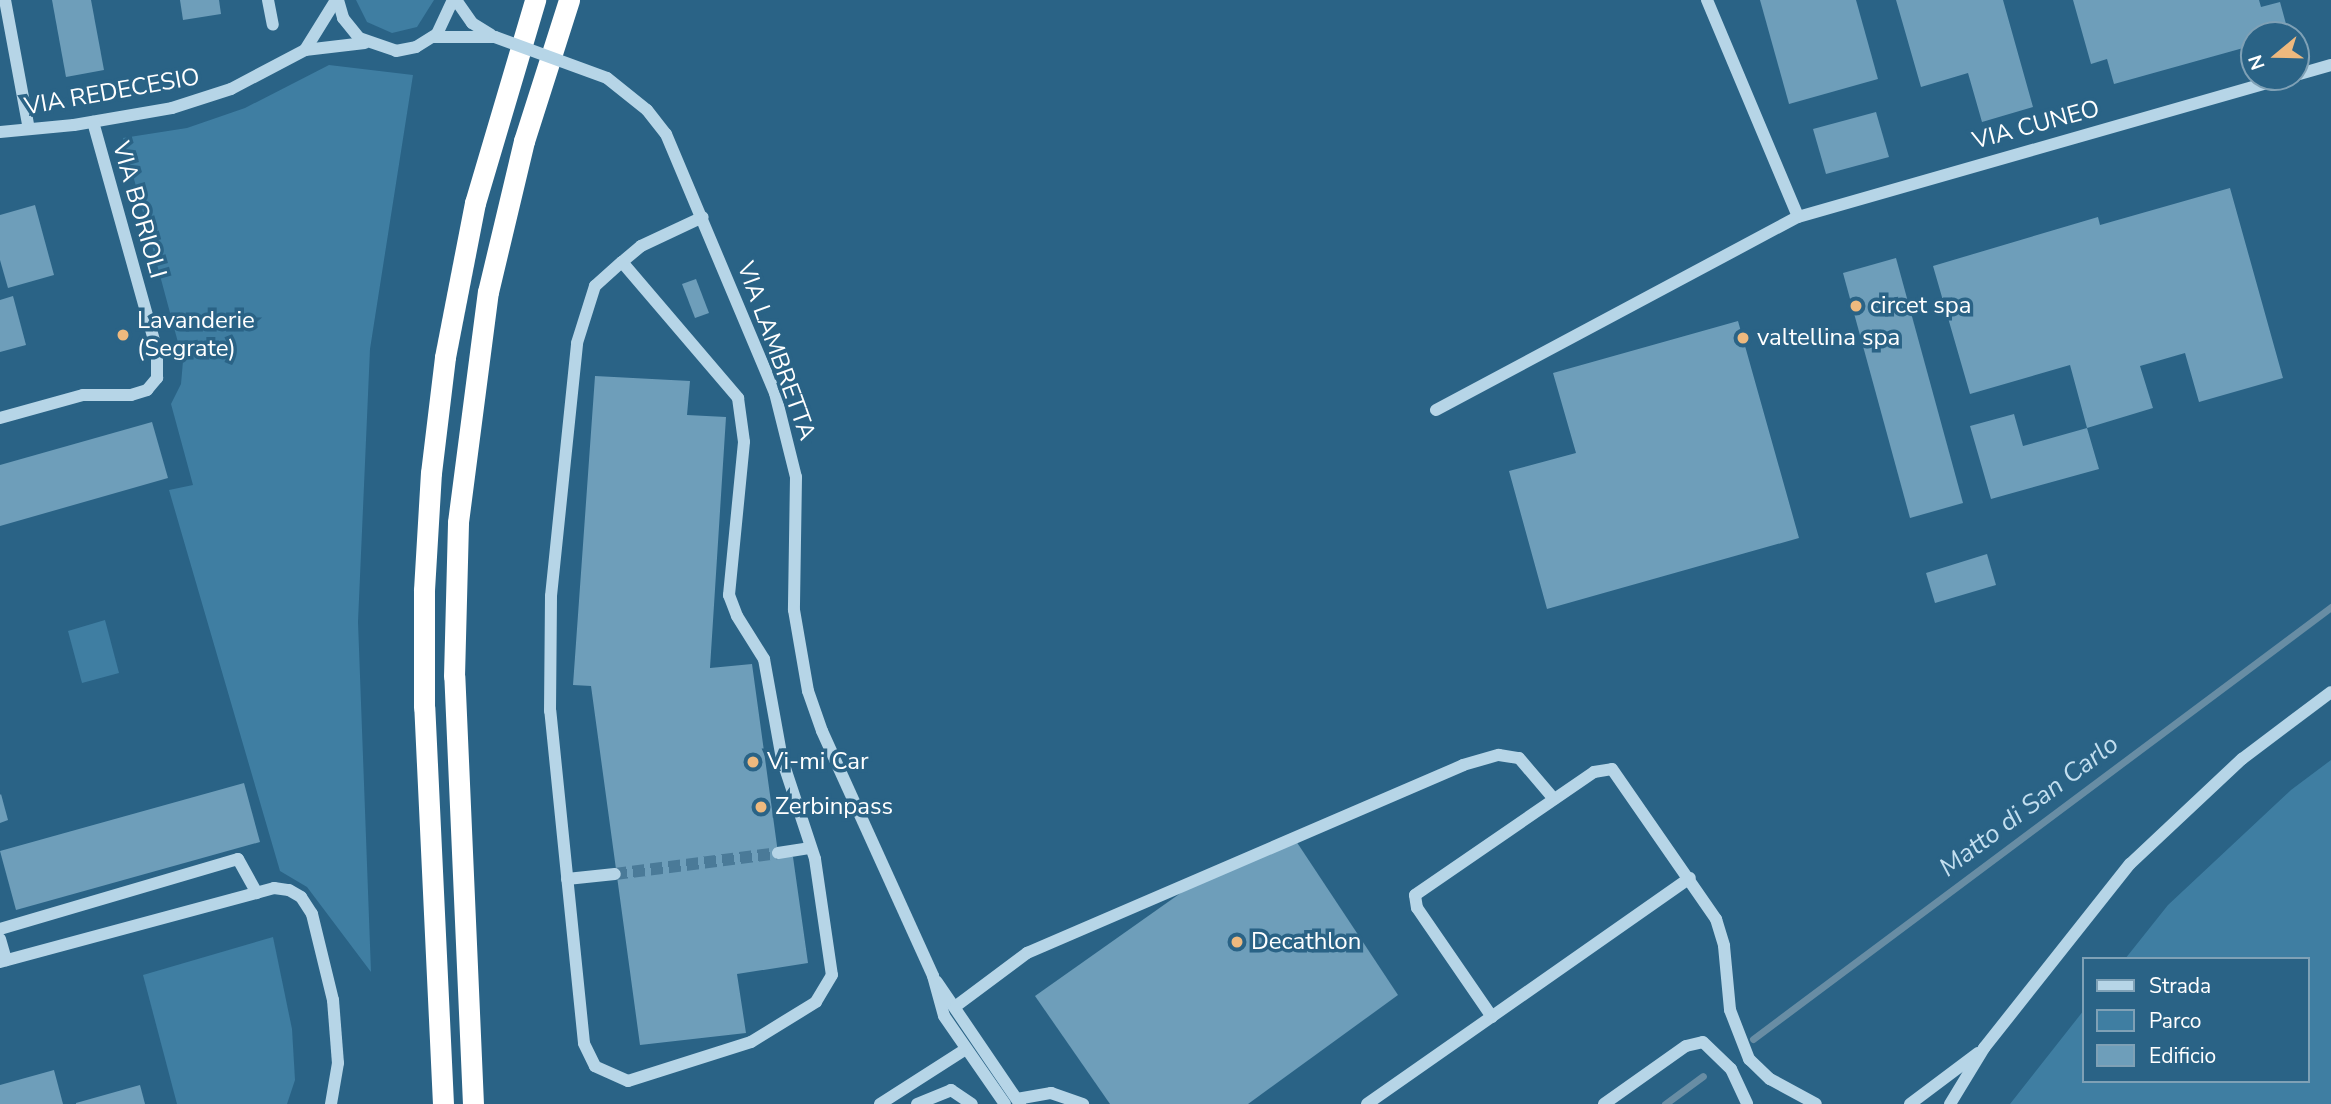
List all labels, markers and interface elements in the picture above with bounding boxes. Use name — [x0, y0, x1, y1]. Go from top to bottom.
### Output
north arrow — [2240, 21, 2310, 91]
text: N — [2242, 51, 2272, 73]
street label: VIA REDECESIO — [22, 62, 202, 122]
street label: VIA CUNEO — [1969, 94, 2103, 156]
street label: VIA BORIOLI — [106, 138, 172, 282]
street label: VIA LAMBRETTA — [730, 258, 822, 444]
place label: circet spa — [1870, 292, 1972, 320]
marker: circet spa — [1848, 298, 1864, 314]
place label: Lavanderie (Segrate) — [137, 307, 255, 363]
place label: valtellina spa — [1757, 324, 1900, 352]
marker: Lavanderie (Segrate) — [115, 327, 131, 343]
marker: valtellina spa — [1735, 330, 1751, 346]
water label: Matto di San Carlo — [1933, 729, 2125, 883]
place label: Vi-mi Car — [767, 748, 869, 776]
marker: Vi-mi Car — [745, 754, 761, 770]
place label: Zerbinpass — [775, 793, 893, 821]
marker: Zerbinpass — [753, 799, 769, 815]
place label: Decathlon — [1251, 928, 1361, 956]
marker: Decathlon — [1229, 934, 1245, 950]
legend — [2082, 957, 2310, 1083]
text: Strada — [2149, 972, 2211, 1000]
text: Parco — [2149, 1007, 2202, 1035]
text: Edificio — [2149, 1042, 2216, 1070]

